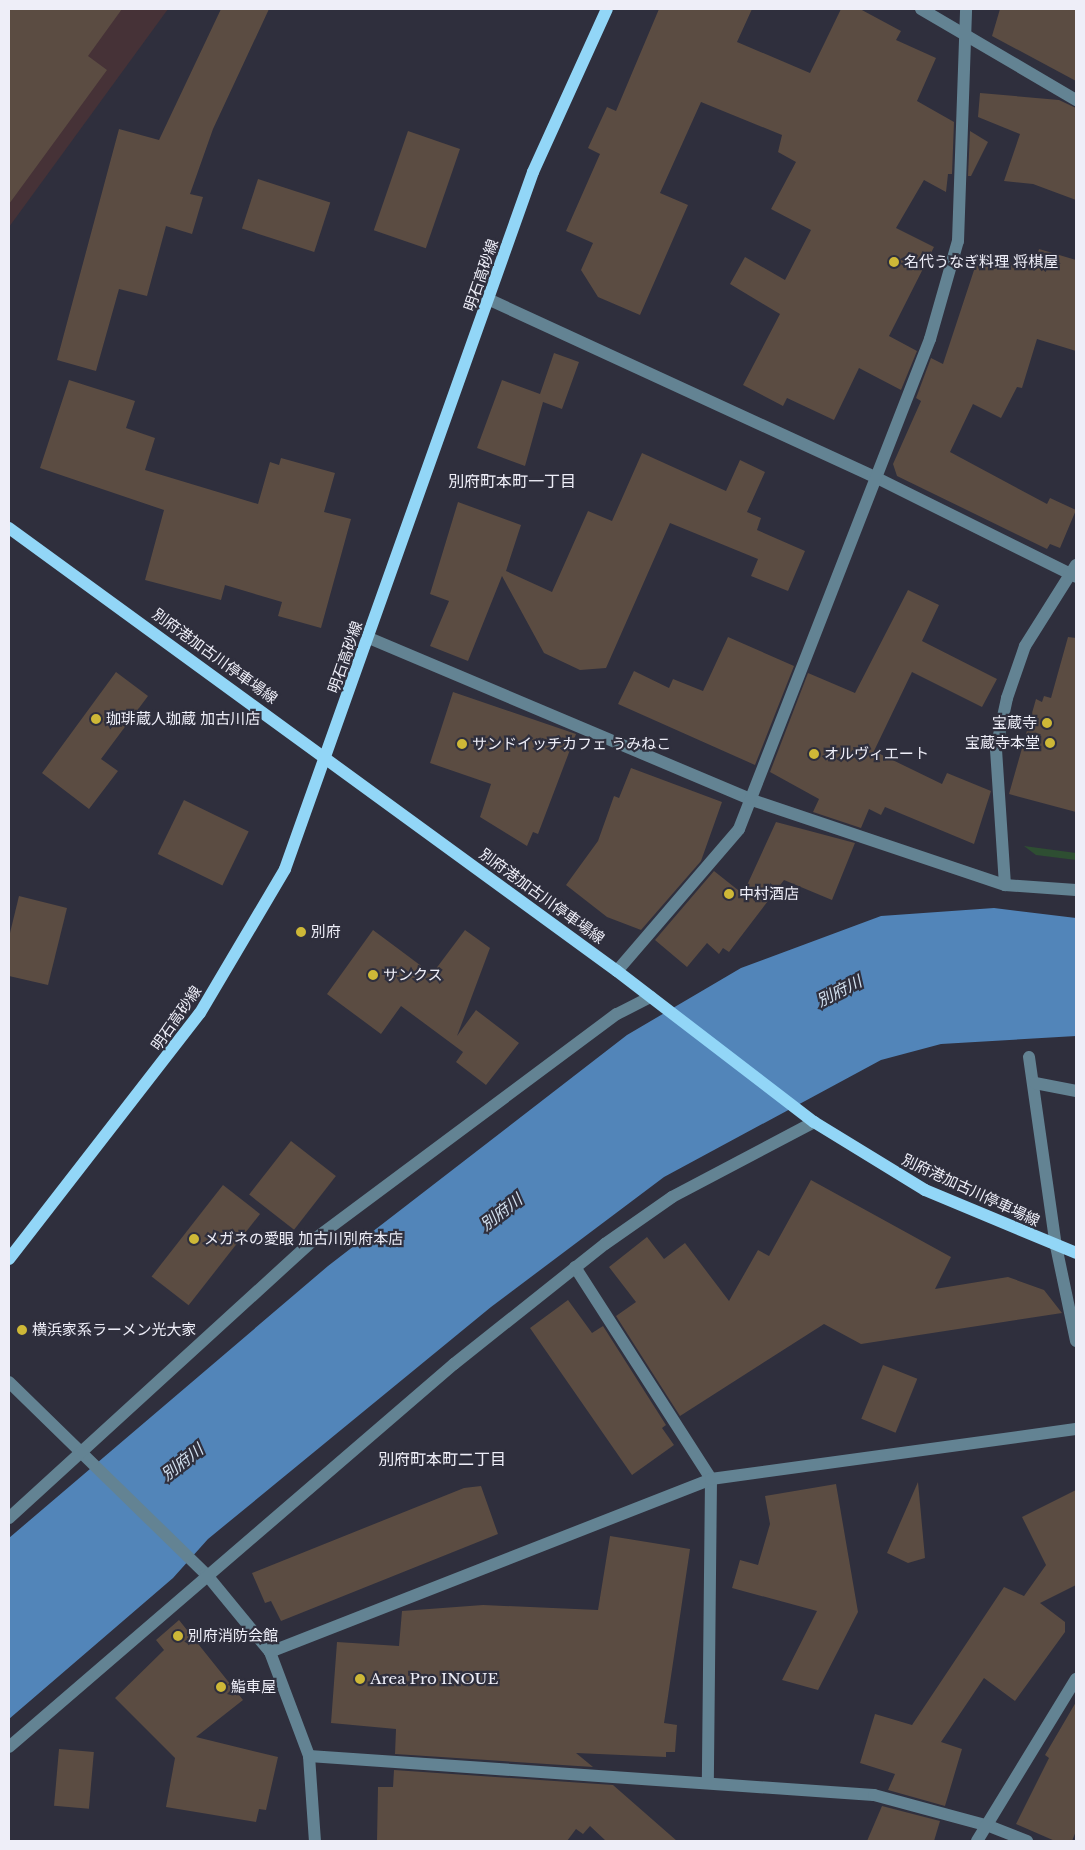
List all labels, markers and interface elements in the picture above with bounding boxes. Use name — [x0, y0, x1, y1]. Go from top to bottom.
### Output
street label: 明石高砂線 — [460, 237, 502, 313]
place label: 名代うなぎ料理 将棋屋 — [904, 253, 1058, 271]
marker: 名代うなぎ料理 将棋屋 — [888, 256, 900, 268]
district label: 別府町本町一丁目 — [448, 471, 576, 491]
street label: 別府港加古川停車場線 — [149, 605, 281, 707]
street label: 明石高砂線 — [324, 619, 366, 695]
place label: 珈琲蔵人珈蔵 加古川店 — [106, 710, 260, 728]
marker: 珈琲蔵人珈蔵 加古川店 — [90, 713, 102, 725]
place label: 宝蔵寺 — [992, 714, 1037, 732]
marker: 宝蔵寺 — [1041, 717, 1053, 729]
place label: 宝蔵寺本堂 — [965, 734, 1040, 752]
place label: サンドイッチカフェ うみねこ — [472, 735, 671, 753]
marker: 宝蔵寺本堂 — [1044, 737, 1056, 749]
marker: サンドイッチカフェ うみねこ — [456, 738, 468, 750]
place label: オルヴィエート — [824, 745, 929, 763]
marker: オルヴィエート — [808, 748, 820, 760]
street label: 別府港加古川停車場線 — [476, 845, 608, 947]
place label: 中村酒店 — [739, 885, 799, 903]
marker: 中村酒店 — [723, 888, 735, 900]
place label: 別府 — [311, 923, 341, 941]
marker: 別府 — [295, 926, 307, 938]
place label: サンクス — [383, 966, 443, 984]
marker: サンクス — [367, 969, 379, 981]
water label: 別府川 — [813, 972, 865, 1010]
street label: 明石高砂線 — [147, 982, 205, 1054]
street label: 別府港加古川停車場線 — [899, 1150, 1043, 1230]
water label: 別府川 — [476, 1190, 526, 1234]
place label: メガネの愛眼 加古川別府本店 — [204, 1230, 403, 1248]
marker: メガネの愛眼 加古川別府本店 — [188, 1233, 200, 1245]
place label: 横浜家系ラーメン光大家 — [32, 1321, 197, 1339]
marker: 横浜家系ラーメン光大家 — [16, 1324, 28, 1336]
water label: 別府川 — [157, 1440, 207, 1484]
district label: 別府町本町二丁目 — [378, 1449, 506, 1469]
place label: 別府消防会館 — [188, 1627, 278, 1645]
marker: 別府消防会館 — [172, 1630, 184, 1642]
place label: Area Pro INOUE — [370, 1670, 499, 1688]
marker: Area Pro INOUE — [354, 1673, 366, 1685]
place label: 鮨車屋 — [231, 1678, 276, 1696]
marker: 鮨車屋 — [215, 1681, 227, 1693]

